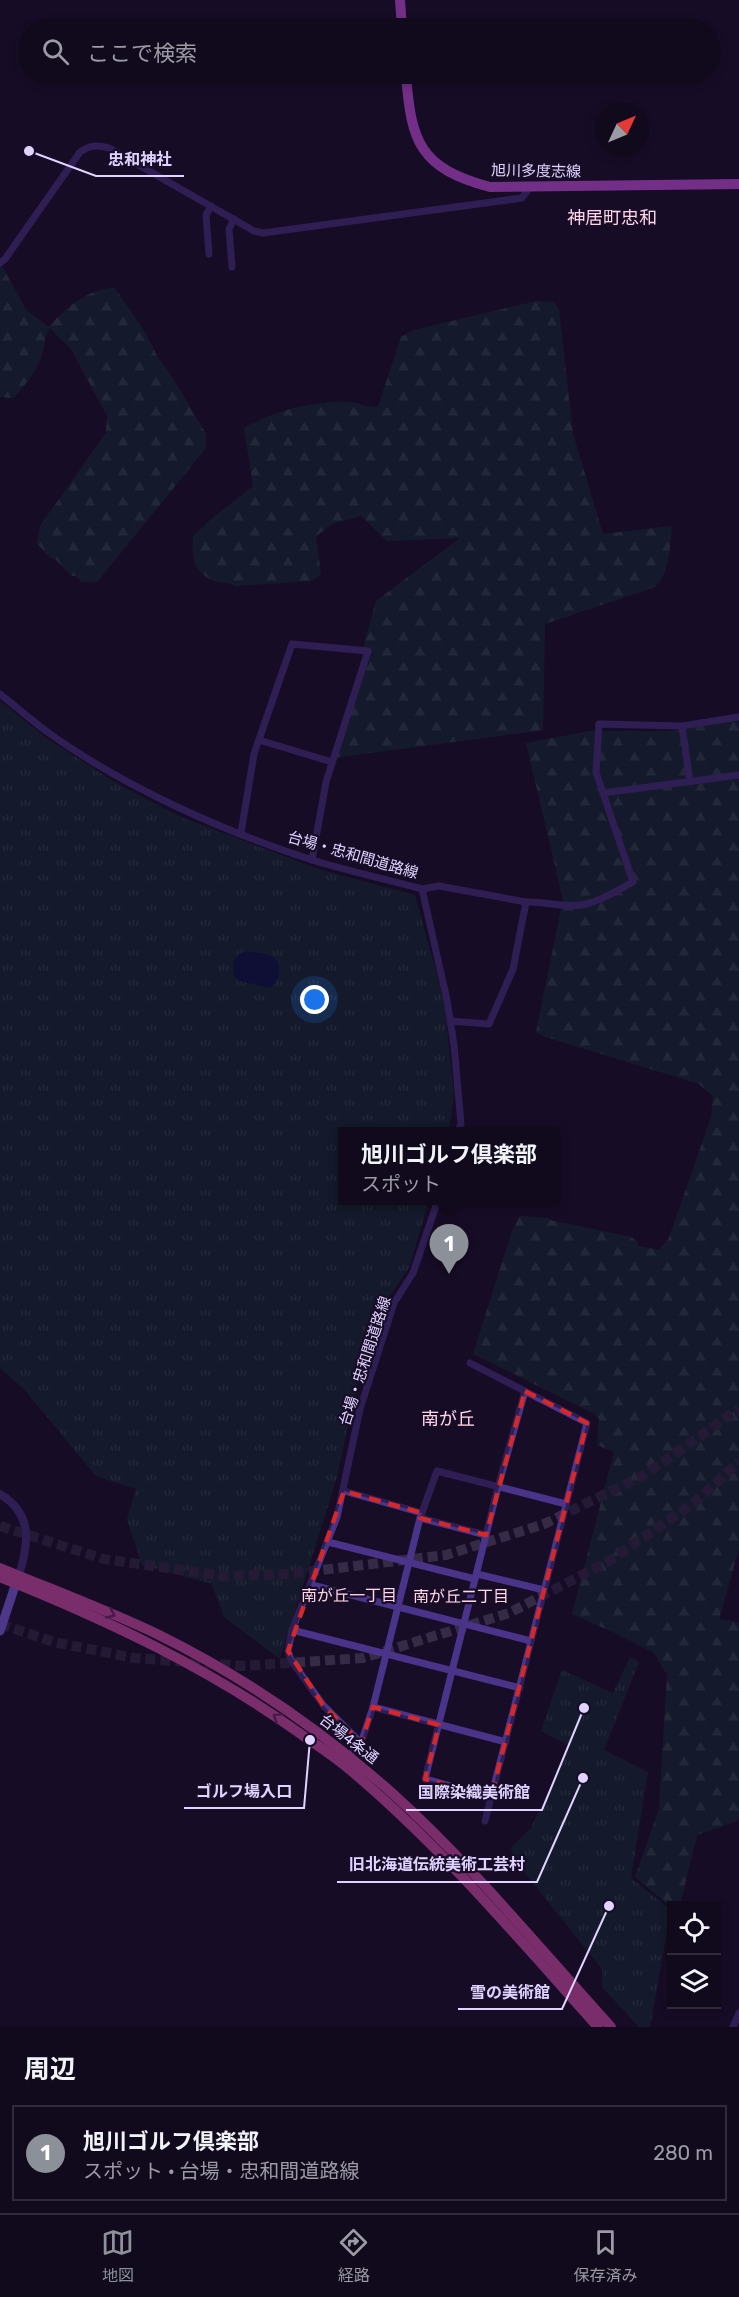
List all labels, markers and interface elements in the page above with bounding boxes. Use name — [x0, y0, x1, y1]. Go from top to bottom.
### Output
search box — [18, 18, 721, 84]
icon: search — [39, 35, 72, 68]
text: ここで検索 — [87, 40, 197, 67]
north arrow — [595, 102, 649, 156]
callout: 忠和神社 — [96, 142, 184, 176]
text: 忠和神社 — [108, 150, 172, 169]
street label: 旭川多度志線 — [491, 161, 581, 181]
district label: 神居町忠和 — [567, 207, 657, 229]
street label: 台場・忠和間道路線 — [286, 828, 420, 882]
your location — [300, 985, 329, 1014]
popup — [338, 1127, 560, 1205]
text: 旭川ゴルフ倶楽部 — [361, 1141, 537, 1168]
text: スポット — [361, 1172, 441, 1196]
pin: 1 — [430, 1224, 468, 1274]
street label: 台場・忠和間道路線 — [336, 1294, 394, 1428]
district label: 南が丘 — [421, 1408, 475, 1430]
district label: 南が丘一丁目 — [301, 1586, 397, 1605]
district label: 南が丘二丁目 — [413, 1587, 509, 1606]
one-way arrow — [105, 1607, 116, 1619]
street label: 台場4条通 — [316, 1711, 382, 1767]
one-way arrow — [273, 1713, 284, 1724]
callout: ゴルフ場入口 — [184, 1774, 304, 1808]
callout: 国際染織美術館 — [406, 1776, 542, 1810]
text: ゴルフ場入口 — [196, 1782, 292, 1801]
text: 国際染織美術館 — [418, 1783, 530, 1802]
callout: 旧北海道伝統美術工芸村 — [337, 1848, 537, 1882]
text: 旧北海道伝統美術工芸村 — [349, 1855, 525, 1874]
map controls — [667, 1901, 721, 2009]
button: locate — [667, 1901, 721, 1955]
button: layers — [667, 1955, 721, 2009]
callout: 雪の美術館 — [458, 1975, 562, 2009]
text: 雪の美術館 — [470, 1983, 550, 2002]
text: 周辺 — [24, 2054, 76, 2085]
text: 旭川ゴルフ倶楽部 — [83, 2128, 259, 2155]
text: 1 — [41, 2141, 50, 2165]
text: 280 m — [653, 2141, 713, 2165]
text: スポット · 台場・忠和間道路線 — [83, 2159, 359, 2183]
tab: 地図 — [101, 2226, 134, 2286]
tab: 経路 — [337, 2226, 370, 2286]
tab: 保存済み — [573, 2226, 637, 2286]

